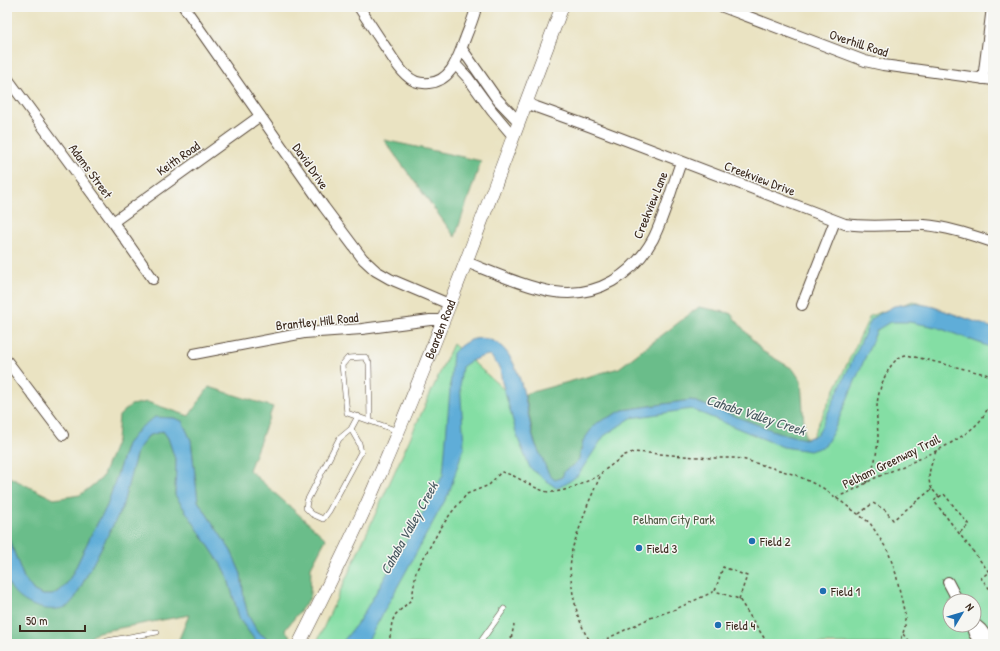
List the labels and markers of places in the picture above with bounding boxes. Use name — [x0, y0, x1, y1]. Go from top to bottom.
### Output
place label: Field 2 — [759, 532, 791, 550]
marker: Field 2 — [747, 536, 757, 546]
place label: Field 3 — [646, 539, 677, 557]
marker: Field 3 — [634, 543, 644, 553]
place label: Field 1 — [830, 582, 860, 600]
marker: Field 1 — [818, 586, 828, 596]
place label: Field 4 — [725, 616, 755, 634]
marker: Field 4 — [713, 620, 723, 630]

